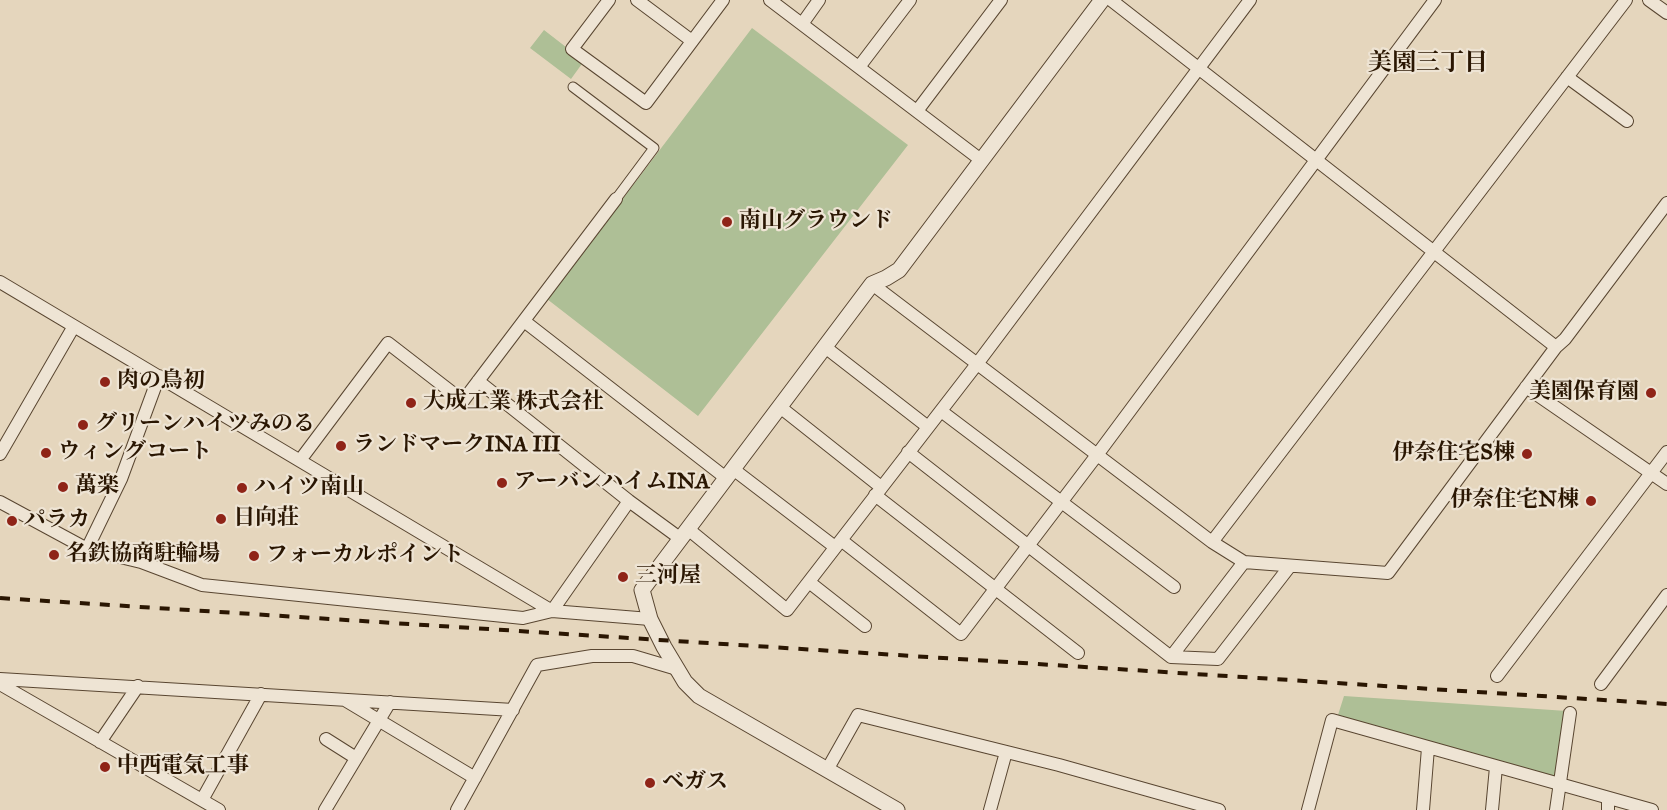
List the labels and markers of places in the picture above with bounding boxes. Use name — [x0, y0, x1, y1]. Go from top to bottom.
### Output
place label: 南山グラウンド — [739, 209, 893, 235]
marker: 南山グラウンド — [720, 215, 734, 229]
place label: 肉の鳥初 — [117, 369, 205, 395]
marker: 肉の鳥初 — [98, 375, 112, 389]
place label: 美園保育園 — [1529, 380, 1639, 406]
marker: 美園保育園 — [1644, 386, 1658, 400]
place label: 大成工業 株式会社 — [423, 390, 604, 416]
marker: 大成工業 株式会社 — [404, 396, 418, 410]
place label: グリーンハイツみのる — [95, 412, 315, 438]
marker: グリーンハイツみのる — [76, 418, 90, 432]
place label: ランドマークINA III — [353, 433, 561, 459]
marker: ランドマークINA III — [334, 439, 348, 453]
place label: ウィングコート — [58, 440, 212, 466]
place label: 伊奈住宅S棟 — [1392, 441, 1515, 467]
marker: ウィングコート — [39, 446, 53, 460]
marker: 伊奈住宅S棟 — [1520, 447, 1534, 461]
place label: アーバンハイムINA — [514, 470, 710, 496]
place label: 萬楽 — [75, 474, 119, 500]
place label: ハイツ南山 — [254, 475, 364, 501]
marker: アーバンハイムINA — [495, 476, 509, 490]
marker: 萬楽 — [56, 480, 70, 494]
marker: ハイツ南山 — [235, 481, 249, 495]
place label: 伊奈住宅N棟 — [1450, 488, 1579, 514]
marker: 伊奈住宅N棟 — [1584, 494, 1598, 508]
place label: 日向荘 — [233, 506, 299, 532]
place label: パラカ — [24, 508, 90, 534]
marker: 日向荘 — [214, 512, 228, 526]
marker: パラカ — [5, 514, 19, 528]
place label: 名鉄協商駐輪場 — [66, 542, 220, 568]
place label: フォーカルポイント — [266, 543, 464, 569]
marker: 名鉄協商駐輪場 — [47, 548, 61, 562]
marker: フォーカルポイント — [247, 549, 261, 563]
place label: 三河屋 — [635, 564, 701, 590]
marker: 三河屋 — [616, 570, 630, 584]
place label: 中西電気工事 — [117, 754, 249, 780]
marker: 中西電気工事 — [98, 760, 112, 774]
place label: ベガス — [662, 770, 728, 796]
marker: ベガス — [643, 776, 657, 790]

